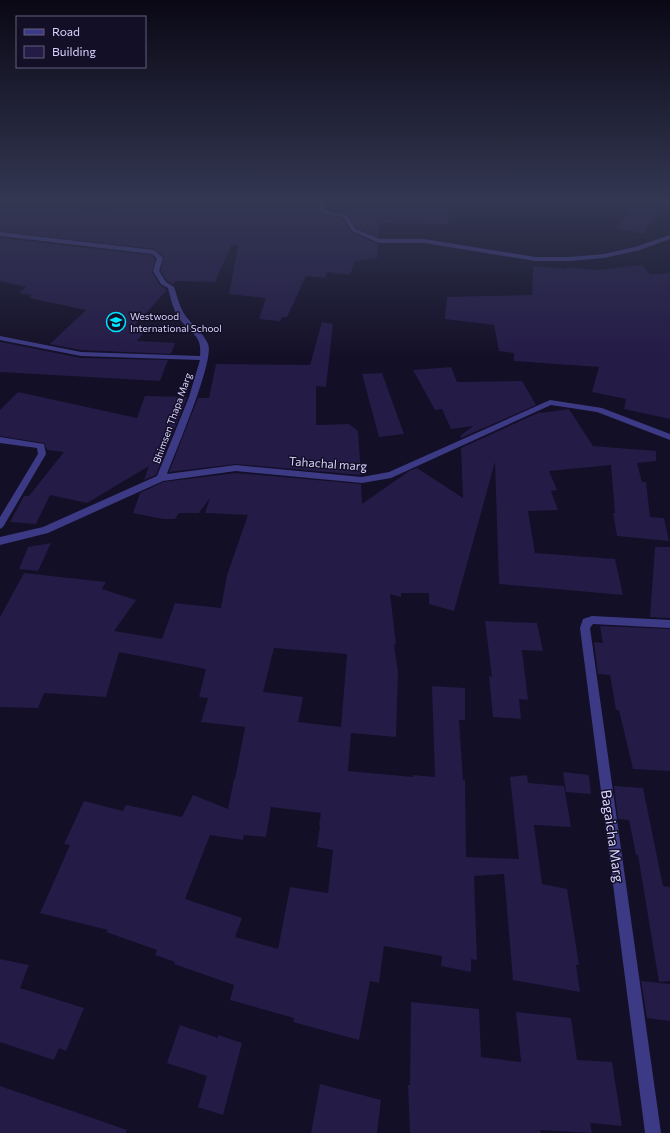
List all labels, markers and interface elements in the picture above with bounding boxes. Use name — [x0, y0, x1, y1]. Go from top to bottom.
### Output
legend — [16, 16, 146, 68]
text: Road — [52, 24, 80, 38]
text: Building — [52, 44, 96, 58]
place label: Westwood International School — [130, 310, 222, 334]
school or university icon: Westwood International School — [105, 311, 127, 333]
street label: Bhimsen Thapa Marg — [150, 371, 194, 465]
street label: Tahachal marg — [288, 453, 368, 473]
street label: Bagaicha Marg — [598, 789, 628, 884]

